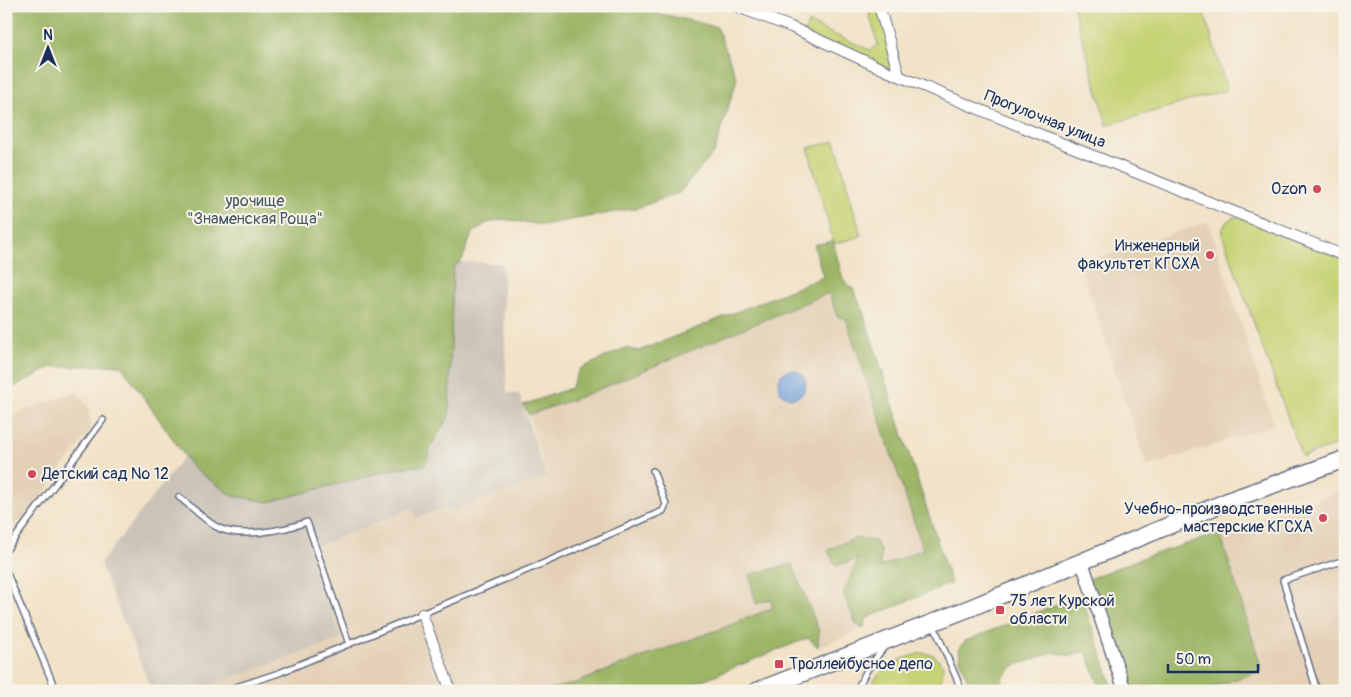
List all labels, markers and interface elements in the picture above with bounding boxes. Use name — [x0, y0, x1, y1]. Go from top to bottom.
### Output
north arrow — [22, 22, 72, 72]
text: N — [43, 27, 53, 44]
street label: Прогулочная улица — [981, 85, 1109, 153]
place label: Ozon — [1271, 179, 1307, 199]
marker: Ozon — [1311, 183, 1323, 195]
park label: урочище "Знаменская Роща" — [187, 191, 323, 229]
place label: Инженерный факультет КГСХА — [1077, 236, 1200, 274]
marker: Инженерный факультет КГСХА — [1204, 249, 1216, 261]
place label: Детский сад № 12 — [41, 464, 169, 484]
marker: Детский сад № 12 — [26, 468, 38, 480]
place label: Учебно-производственные мастерские КГСХА — [1124, 499, 1313, 537]
marker: Учебно-производственные мастерские КГСХА — [1317, 512, 1329, 524]
place label: 75 лет Курской области — [1010, 591, 1115, 629]
marker: 75 лет Курской области — [994, 604, 1006, 616]
scale bar — [1168, 642, 1258, 674]
text: 50 m — [1176, 650, 1211, 669]
place label: Троллейбусное депо — [789, 654, 933, 674]
marker: Троллейбусное депо — [773, 658, 785, 670]

